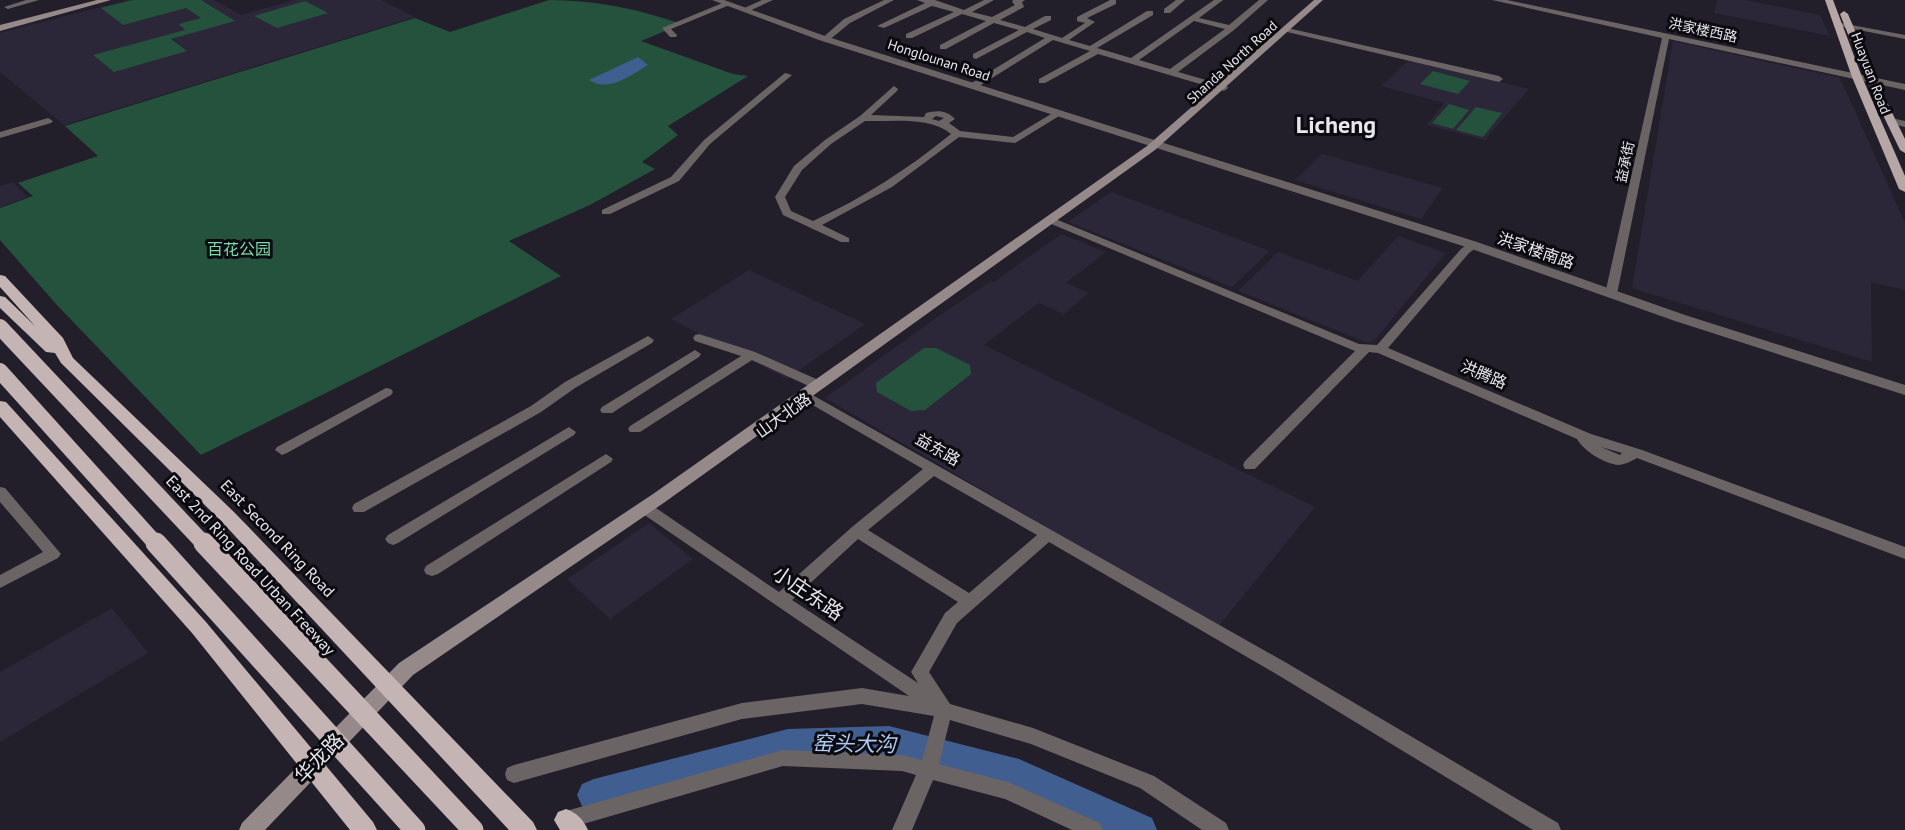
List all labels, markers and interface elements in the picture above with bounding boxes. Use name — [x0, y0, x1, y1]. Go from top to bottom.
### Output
street label: 洪家楼西路 — [1667, 14, 1739, 46]
street label: Shanda North Road — [1183, 17, 1281, 107]
street label: Huayuan Road — [1847, 30, 1895, 116]
street label: Honglounan Road — [885, 35, 993, 85]
district label: Licheng — [1296, 109, 1376, 140]
street label: 益承街 — [1612, 140, 1638, 184]
street label: 洪家楼南路 — [1495, 228, 1577, 272]
park label: 百花公园 — [207, 239, 271, 259]
street label: 洪腾路 — [1458, 355, 1510, 393]
street label: 山大北路 — [751, 388, 815, 442]
street label: 益东路 — [912, 428, 964, 470]
street label: East 2nd Ring Road Urban Freeway — [162, 471, 340, 660]
street label: East Second Ring Road — [217, 475, 339, 601]
street label: 小庄东路 — [768, 560, 848, 626]
street label: 华龙路 — [289, 727, 349, 789]
water label: 窑头大沟 — [812, 729, 898, 758]

